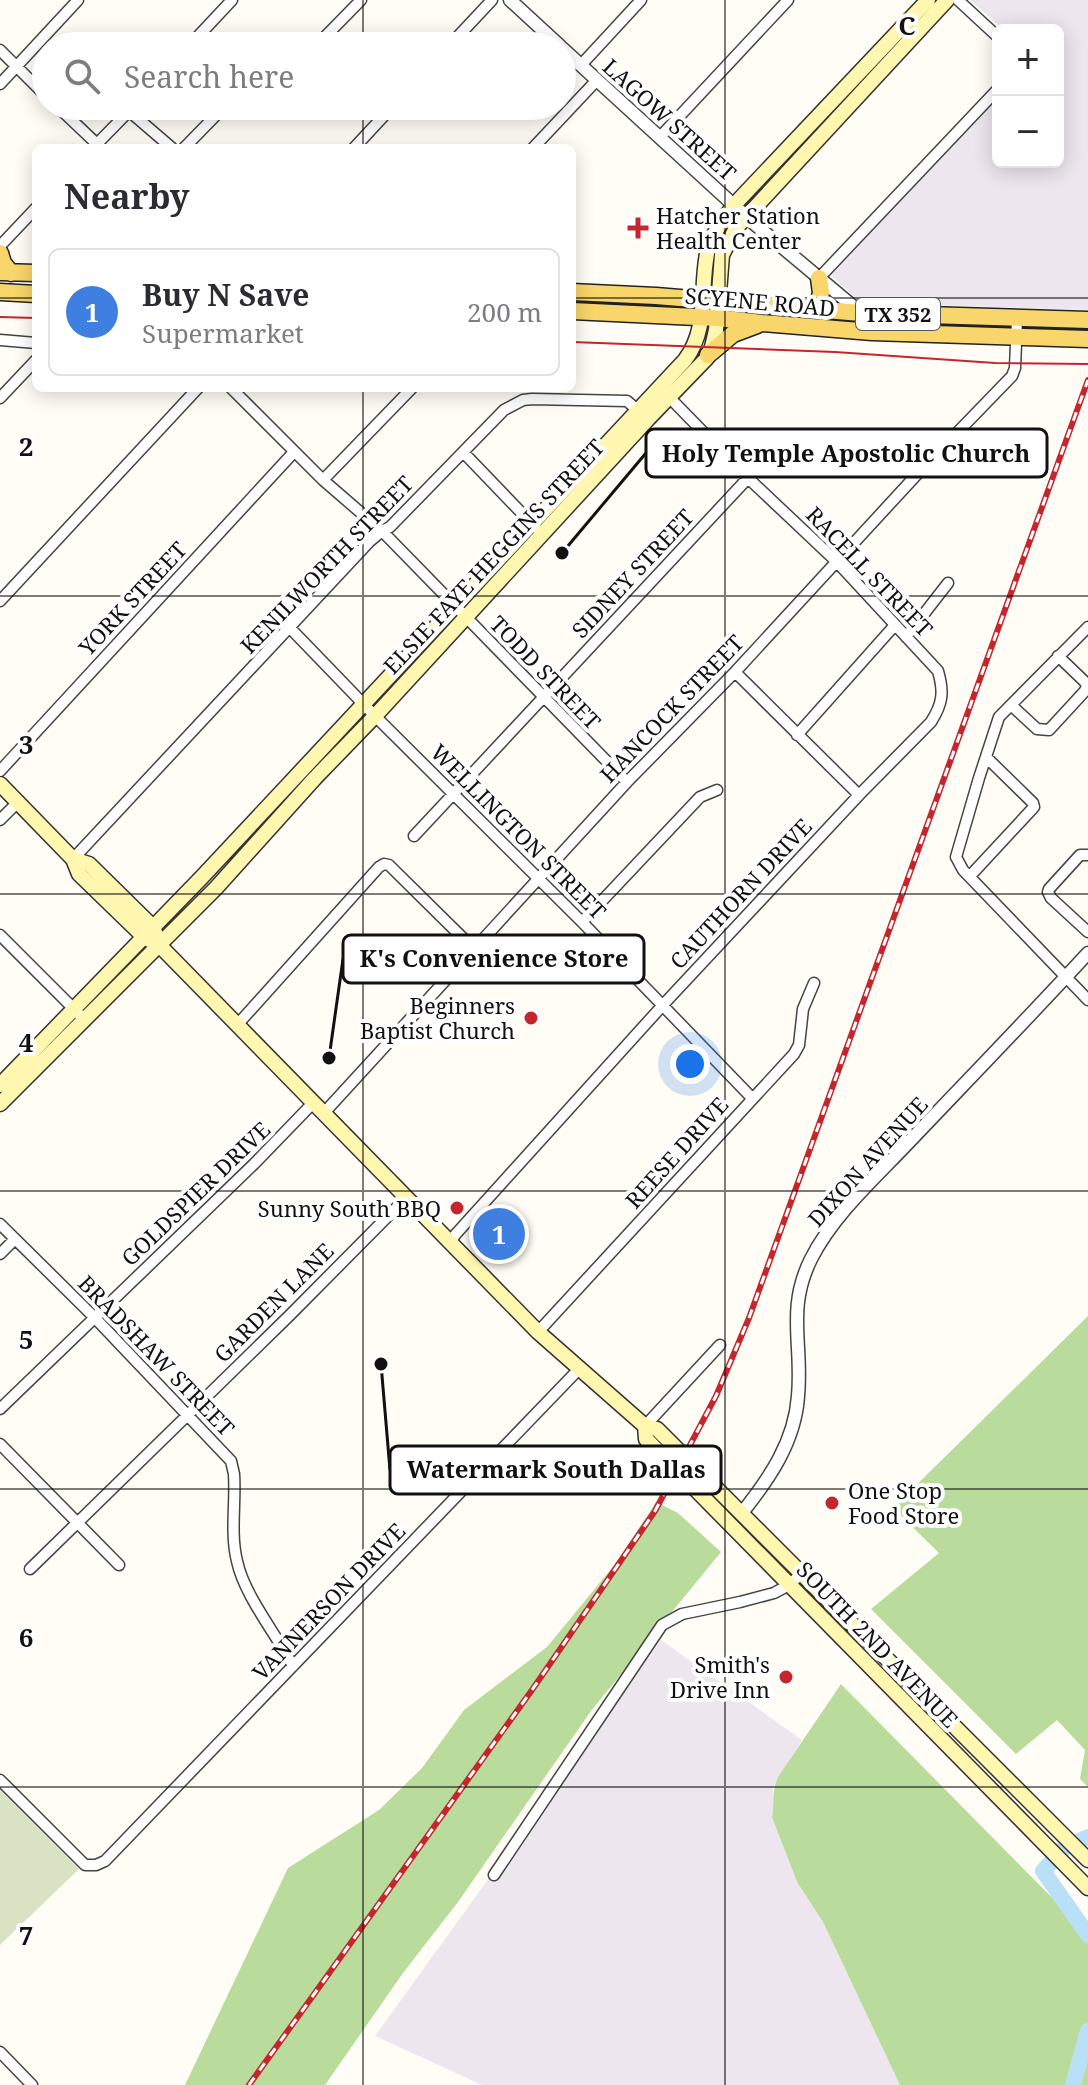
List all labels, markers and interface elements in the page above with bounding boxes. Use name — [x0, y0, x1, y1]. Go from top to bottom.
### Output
text: C — [898, 7, 916, 43]
map controls — [992, 24, 1064, 168]
button: + — [992, 24, 1064, 96]
search box — [32, 32, 576, 120]
street label: LAGOW STREET — [597, 51, 743, 187]
icon: search — [60, 54, 104, 98]
text: Search here — [124, 56, 294, 97]
button: − — [992, 96, 1064, 168]
text: Nearby — [64, 173, 190, 219]
place label: Hatcher Station Health Center — [656, 200, 820, 255]
marker: Hatcher Station Health Center — [627, 217, 649, 239]
text: Buy N Save — [142, 274, 310, 315]
street label: SCYENE ROAD — [684, 279, 836, 323]
text: 1 — [85, 294, 99, 330]
text: 200 m — [467, 294, 542, 330]
road number: TX 352 — [856, 298, 940, 330]
text: Supermarket — [142, 315, 304, 351]
text: 2 — [19, 428, 33, 464]
callout: Holy Temple Apostolic Church — [646, 429, 1047, 477]
street label: ELSIE FAYE HEGGINS STREET — [376, 432, 610, 680]
text: Holy Temple Apostolic Church — [662, 436, 1030, 469]
street label: KENILWORTH STREET — [233, 468, 419, 659]
street label: RACELL STREET — [800, 499, 940, 643]
street label: SIDNEY STREET — [564, 502, 700, 644]
street label: YORK STREET — [71, 534, 193, 662]
street label: TODD STREET — [484, 609, 608, 736]
street label: HANCOCK STREET — [593, 627, 750, 788]
text: 3 — [19, 726, 33, 762]
street label: WELLINGTON STREET — [425, 737, 614, 926]
street label: CAUTHORN DRIVE — [662, 811, 818, 975]
callout: K's Convenience Store — [343, 935, 644, 983]
text: K's Convenience Store — [360, 941, 628, 974]
place label: Beginners Baptist Church — [360, 990, 515, 1045]
marker: Beginners Baptist Church — [522, 1009, 540, 1027]
text: 4 — [19, 1024, 34, 1060]
your location — [670, 1044, 710, 1084]
street label: DIXON AVENUE — [800, 1089, 934, 1233]
street label: REESE DRIVE — [618, 1090, 734, 1214]
street label: GOLDSPIER DRIVE — [114, 1114, 276, 1272]
place label: Sunny South BBQ — [258, 1193, 441, 1223]
marker: Sunny South BBQ — [448, 1199, 466, 1217]
pin: 1 — [473, 1204, 525, 1264]
street label: GARDEN LANE — [207, 1236, 339, 1368]
street label: BRADSHAW STREET — [72, 1268, 242, 1442]
text: 5 — [19, 1321, 33, 1357]
callout: Watermark South Dallas — [390, 1446, 721, 1494]
text: Watermark South Dallas — [407, 1452, 705, 1485]
place label: One Stop Food Store — [848, 1475, 959, 1530]
marker: One Stop Food Store — [823, 1494, 841, 1512]
street label: VANNERSON DRIVE — [245, 1516, 411, 1686]
street label: SOUTH 2ND AVENUE — [791, 1554, 965, 1734]
text: 6 — [19, 1619, 33, 1655]
place label: Smith's Drive Inn — [670, 1649, 770, 1704]
marker: Smith's Drive Inn — [777, 1668, 795, 1686]
text: 7 — [19, 1917, 33, 1953]

